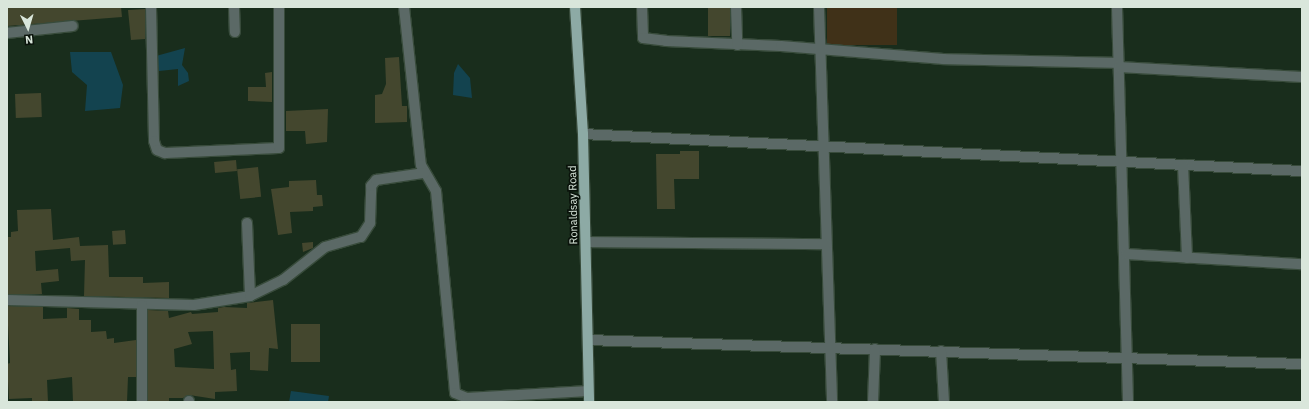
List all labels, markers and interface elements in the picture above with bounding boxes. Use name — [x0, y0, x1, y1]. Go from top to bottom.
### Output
north arrow — [8, 8, 48, 48]
text: N — [24, 33, 34, 47]
street label: Ronaldsay Road — [566, 165, 580, 245]

